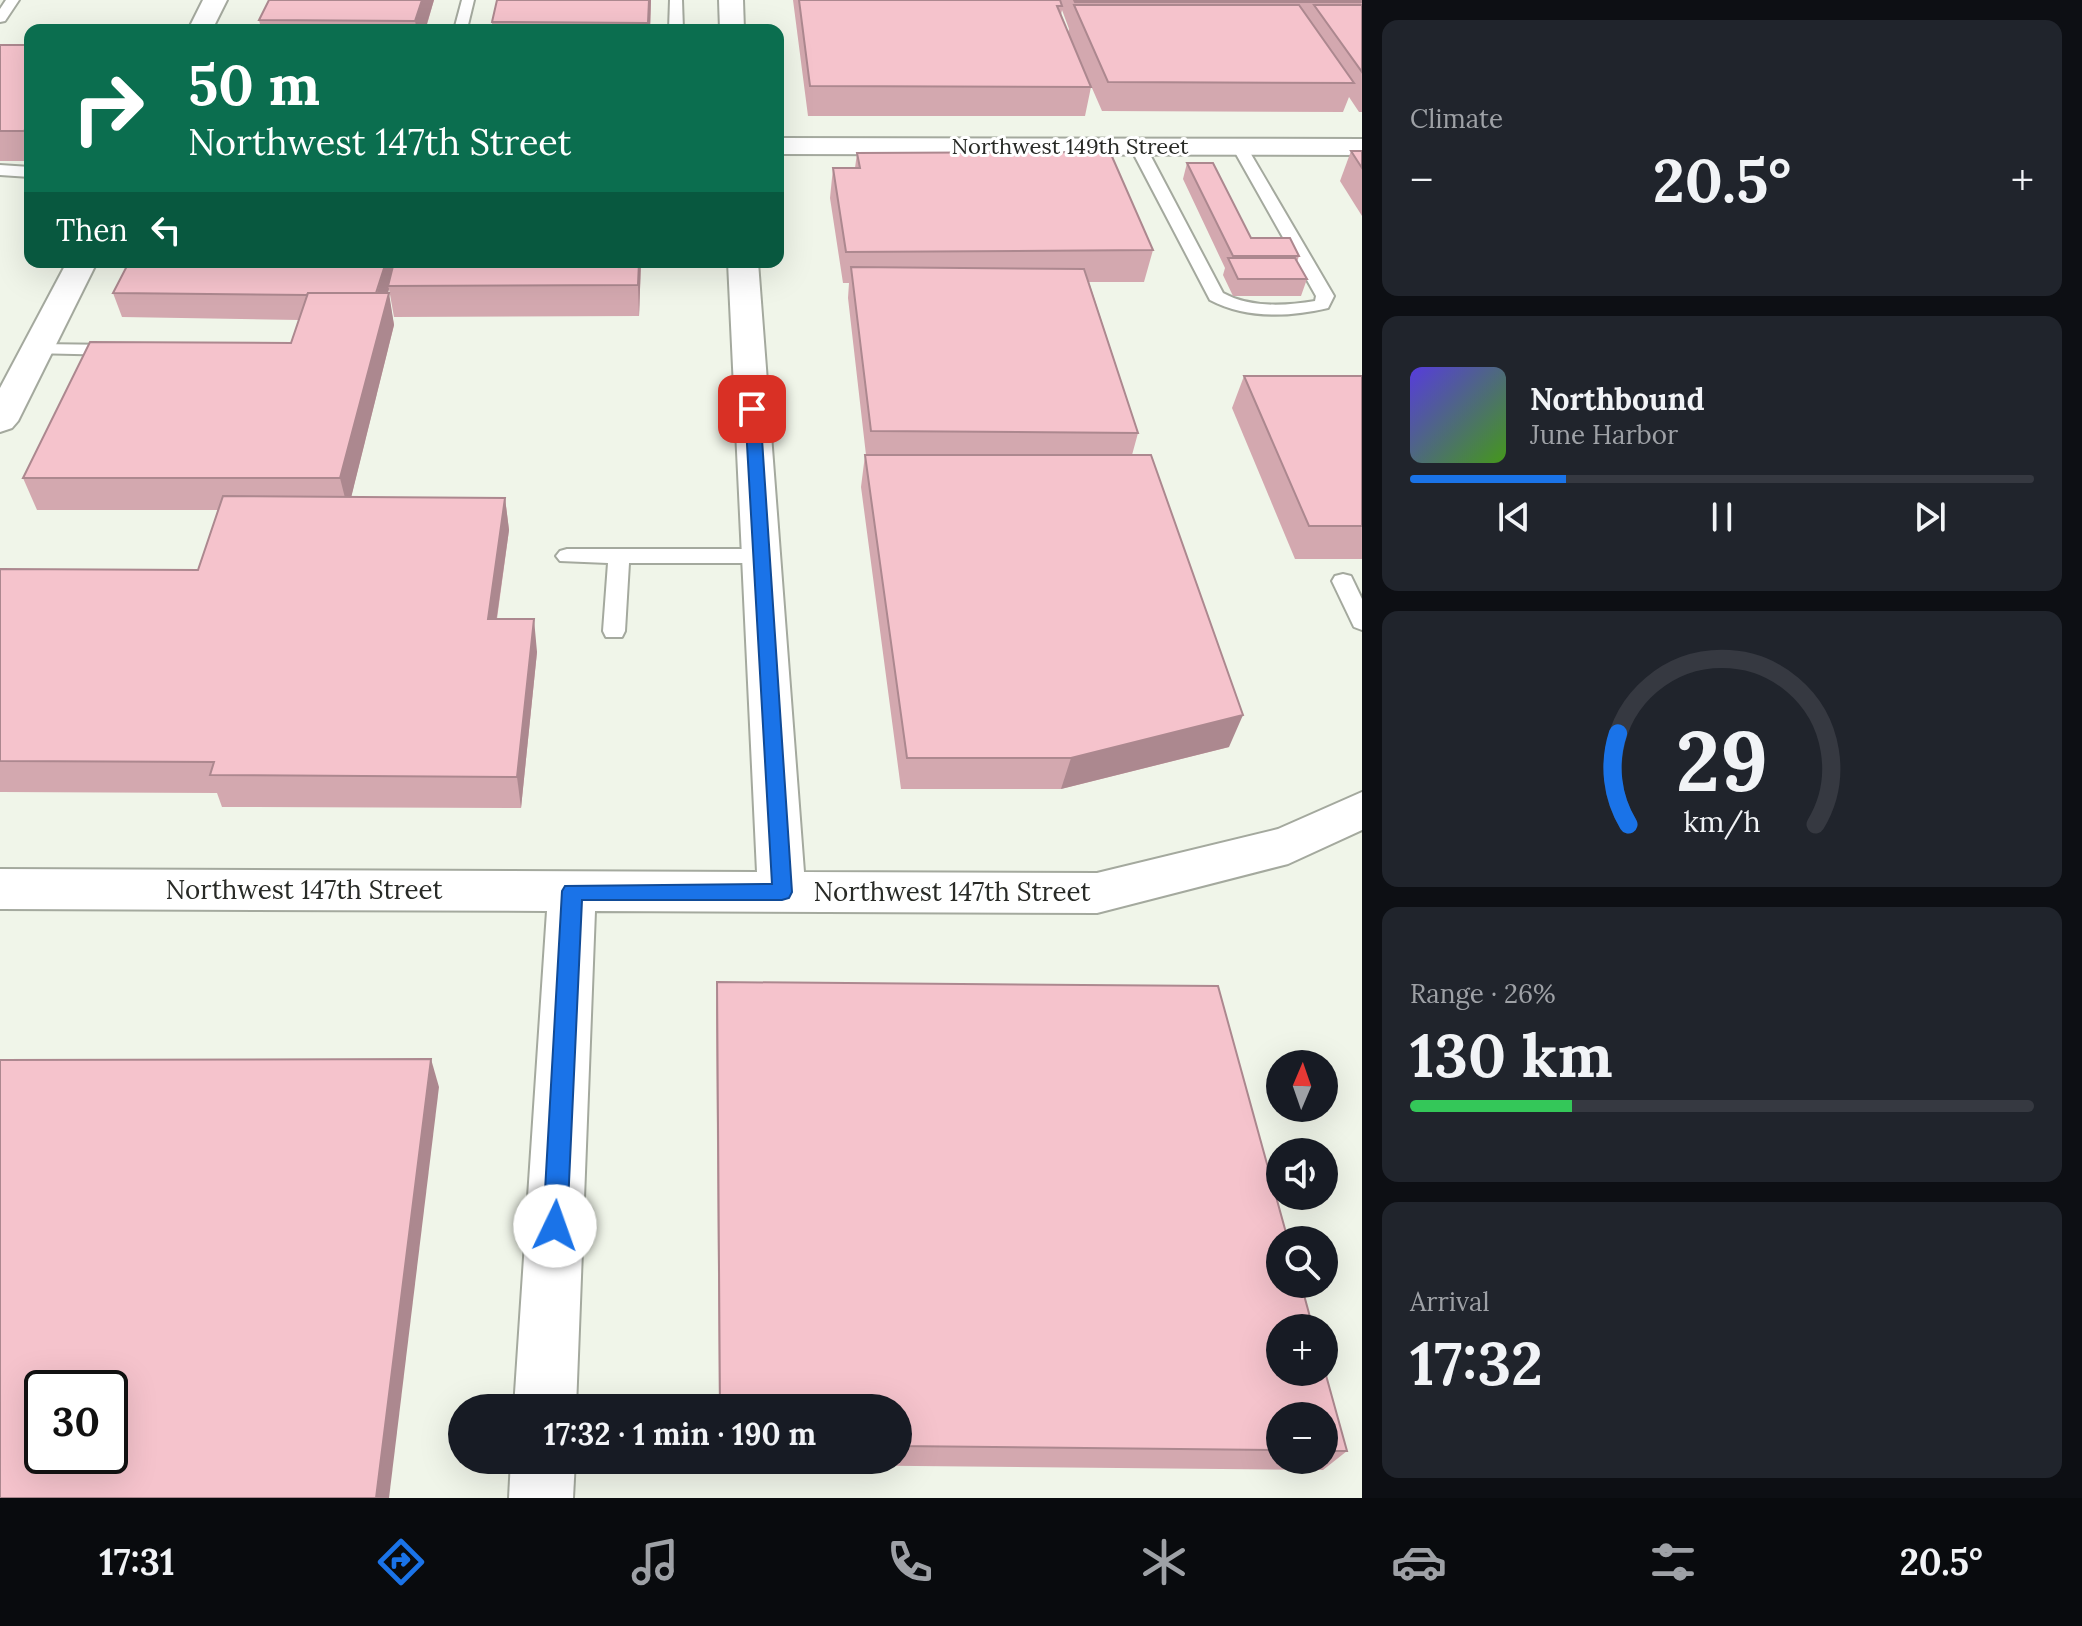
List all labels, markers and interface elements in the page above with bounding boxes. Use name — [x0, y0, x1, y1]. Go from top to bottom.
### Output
text: 50 m — [188, 49, 320, 120]
icon: right — [56, 56, 160, 160]
text: Climate — [1410, 102, 1503, 135]
text: Northwest 147th Street — [188, 119, 572, 165]
street label: Northwest 149th Street — [952, 132, 1189, 160]
text: 20.5° — [1653, 142, 1791, 218]
text: − — [1410, 152, 1433, 208]
text: + — [2011, 152, 2034, 208]
icon: left — [144, 208, 188, 252]
text: Then — [56, 211, 128, 249]
pin — [718, 375, 786, 443]
text: Northbound — [1530, 380, 1705, 418]
icon: arrive — [730, 387, 774, 431]
text: June Harbor — [1530, 418, 1678, 451]
icon: previous — [1492, 495, 1536, 539]
icon: pause — [1700, 495, 1744, 539]
icon: next — [1908, 495, 1952, 539]
text: 29 — [1676, 707, 1768, 814]
text: km/h — [1683, 803, 1761, 840]
street label: Northwest 147th Street — [166, 873, 442, 906]
street label: Northwest 147th Street — [814, 875, 1090, 908]
text: Range · 26% — [1410, 977, 1556, 1010]
text: 130 km — [1410, 1017, 1613, 1093]
north arrow — [1266, 1050, 1338, 1122]
map controls — [1266, 1050, 1338, 1474]
button: sound — [1266, 1138, 1338, 1210]
position arrow — [513, 1184, 597, 1268]
button: search — [1266, 1226, 1338, 1298]
text: Arrival — [1410, 1285, 1489, 1318]
button: + — [1266, 1314, 1338, 1386]
text: 17:32 — [1410, 1325, 1543, 1401]
speed limit sign: 30 — [24, 1370, 128, 1474]
button: − — [1266, 1402, 1338, 1474]
text: 17:32 · 1 min · 190 m — [544, 1415, 816, 1453]
icon: directions — [373, 1534, 429, 1590]
icon: music — [627, 1534, 683, 1590]
icon: phone — [882, 1534, 938, 1590]
icon: climate — [1136, 1534, 1192, 1590]
icon: car — [1391, 1534, 1447, 1590]
icon: filters — [1645, 1534, 1701, 1590]
text: 17:31 — [99, 1539, 175, 1585]
text: 20.5° — [1900, 1539, 1983, 1585]

